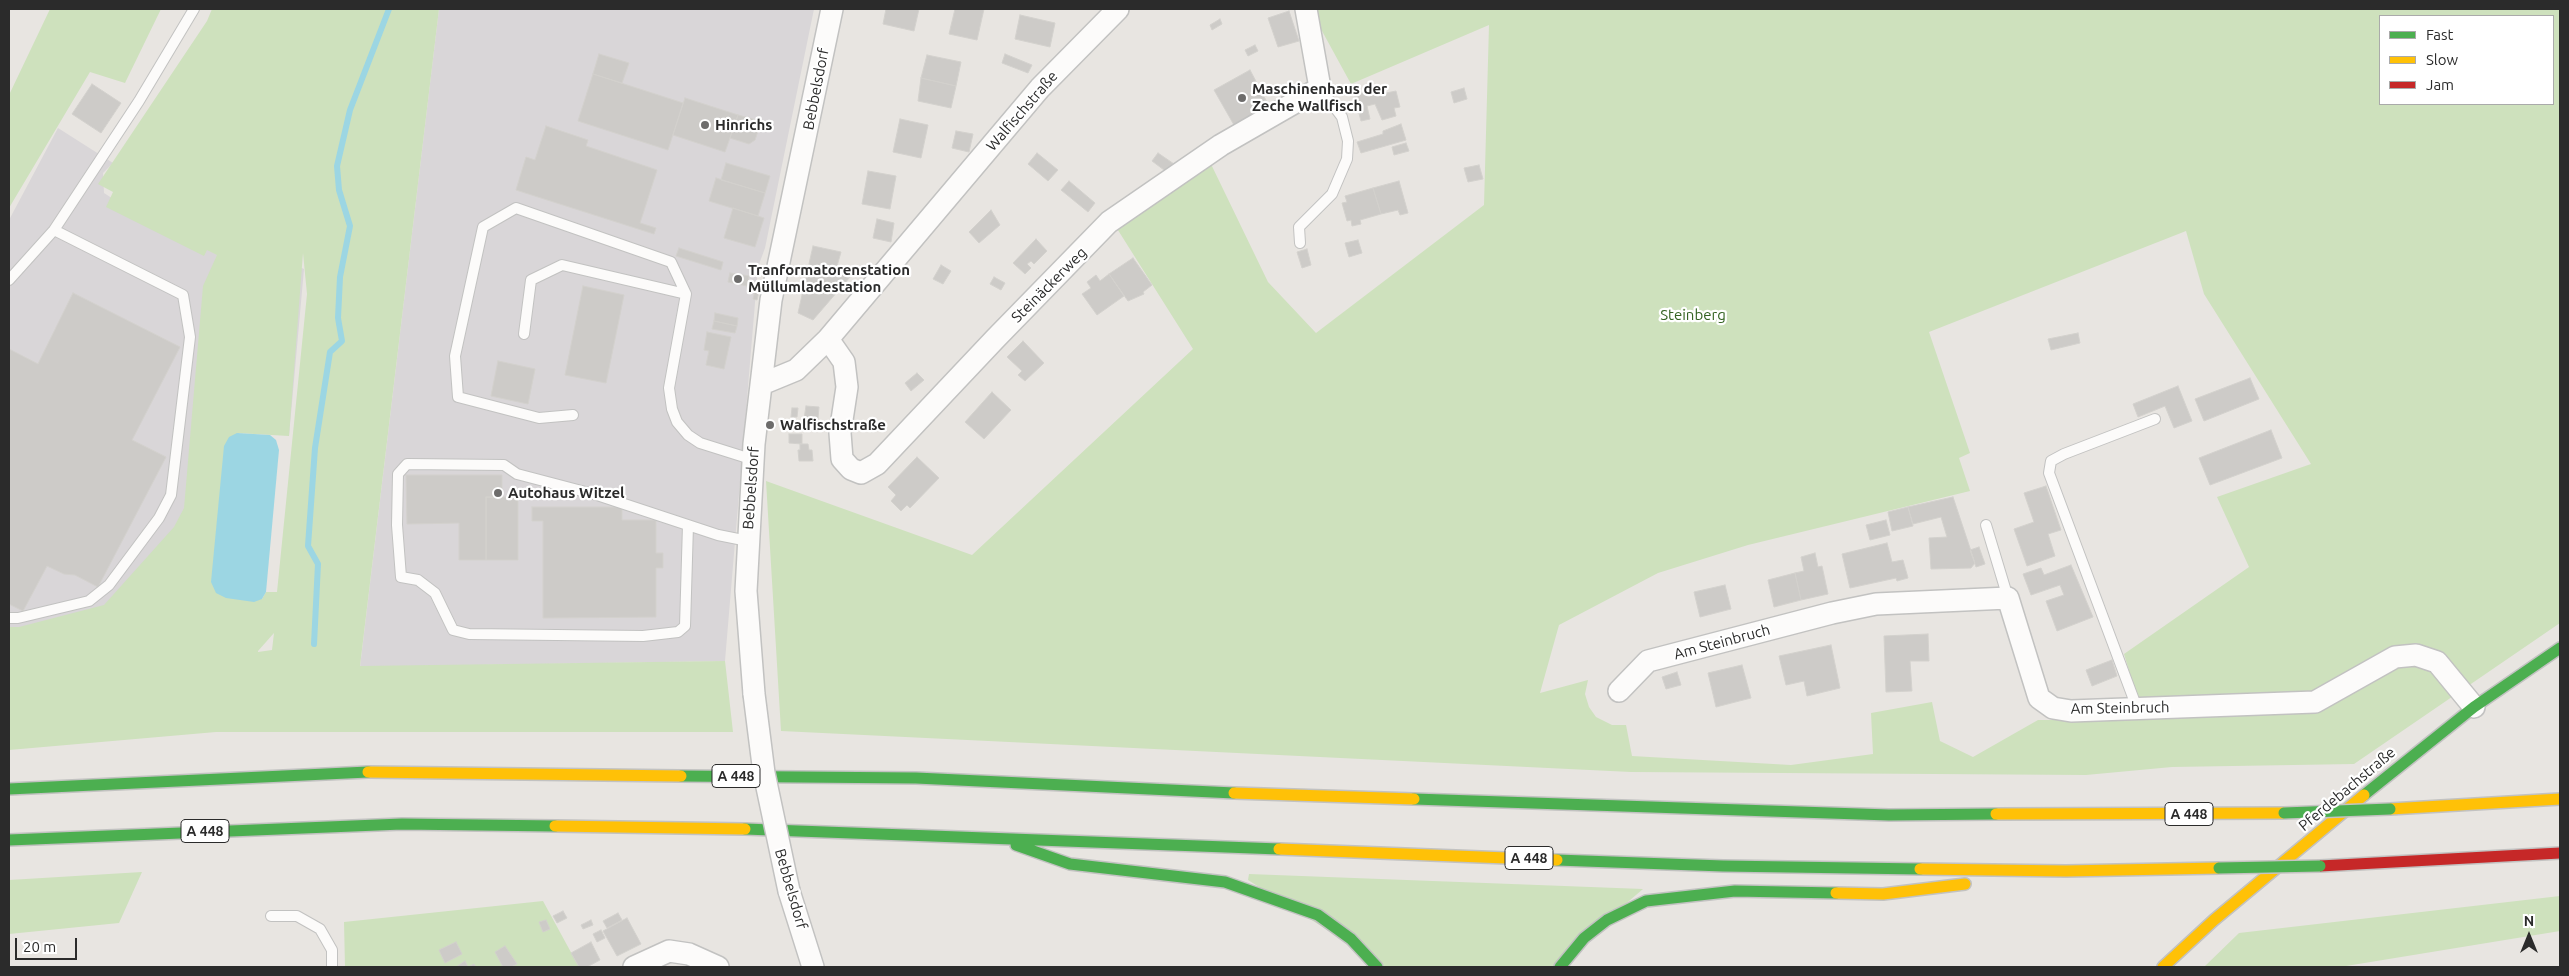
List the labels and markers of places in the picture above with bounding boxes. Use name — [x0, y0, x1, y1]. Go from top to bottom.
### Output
place label: Maschinenhaus der Zeche Wallfisch — [1252, 80, 1387, 115]
marker: Maschinenhaus der Zeche Wallfisch — [1236, 92, 1248, 104]
place label: Hinrichs — [715, 116, 772, 134]
marker: Hinrichs — [699, 119, 711, 131]
place label: Tranformatorenstation Müllumladestation — [748, 261, 910, 296]
marker: Tranformatorenstation Müllumladestation — [732, 273, 744, 285]
place label: Walfischstraße — [780, 416, 886, 434]
marker: Walfischstraße — [764, 419, 776, 431]
place label: Autohaus Witzel — [508, 484, 625, 502]
marker: Autohaus Witzel — [492, 487, 504, 499]

